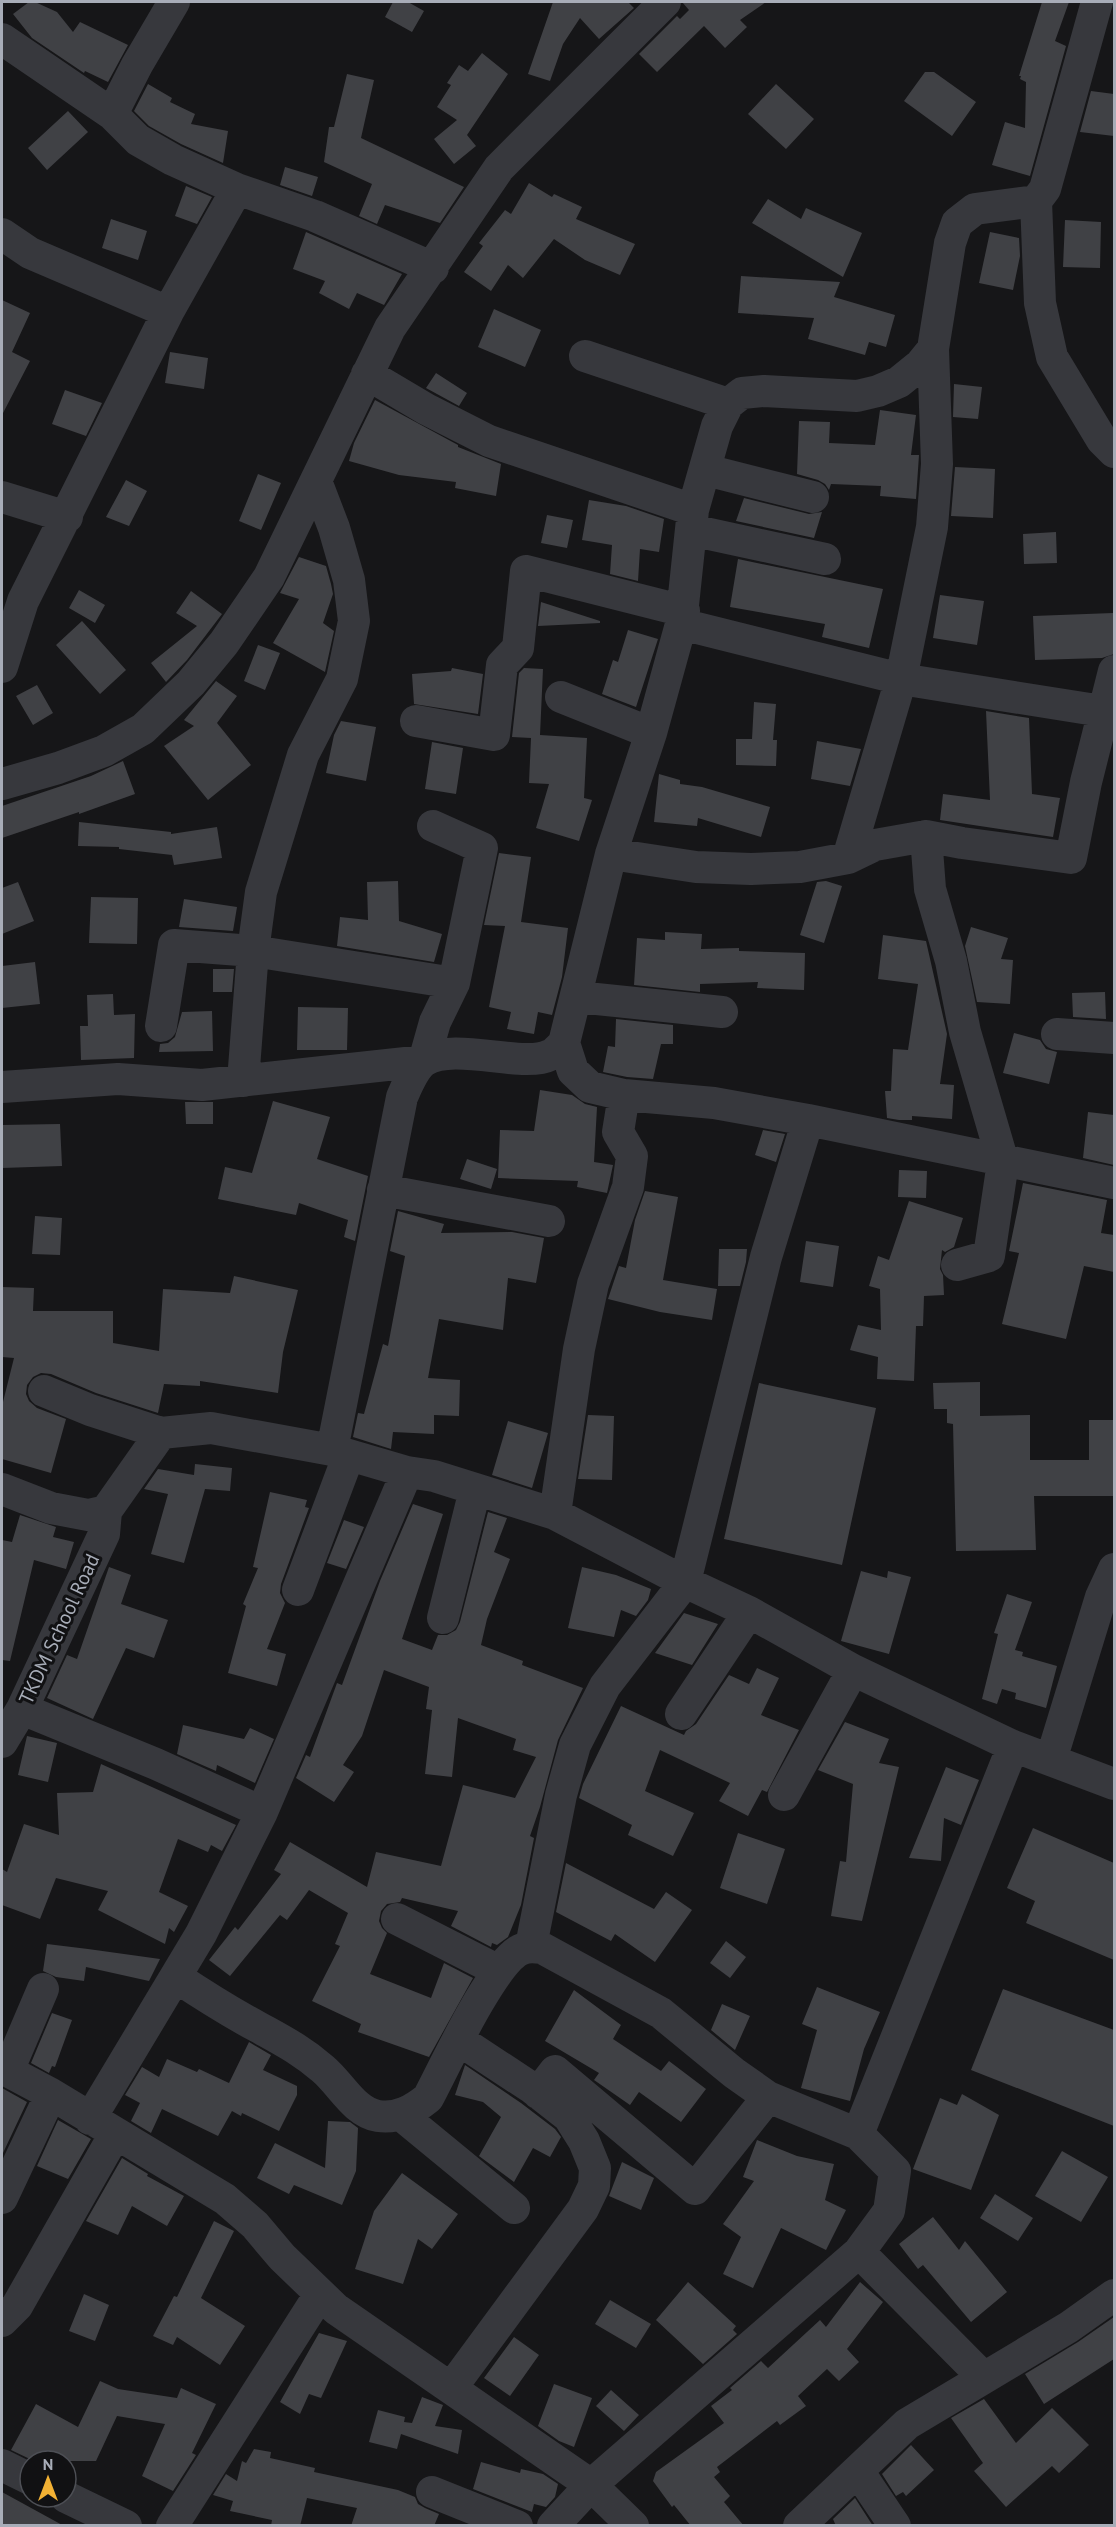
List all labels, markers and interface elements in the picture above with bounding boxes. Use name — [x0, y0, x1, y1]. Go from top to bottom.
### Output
street label: TKDM School Road — [13, 1550, 105, 1708]
north arrow — [18, 2449, 78, 2509]
text: N — [43, 2454, 53, 2474]

